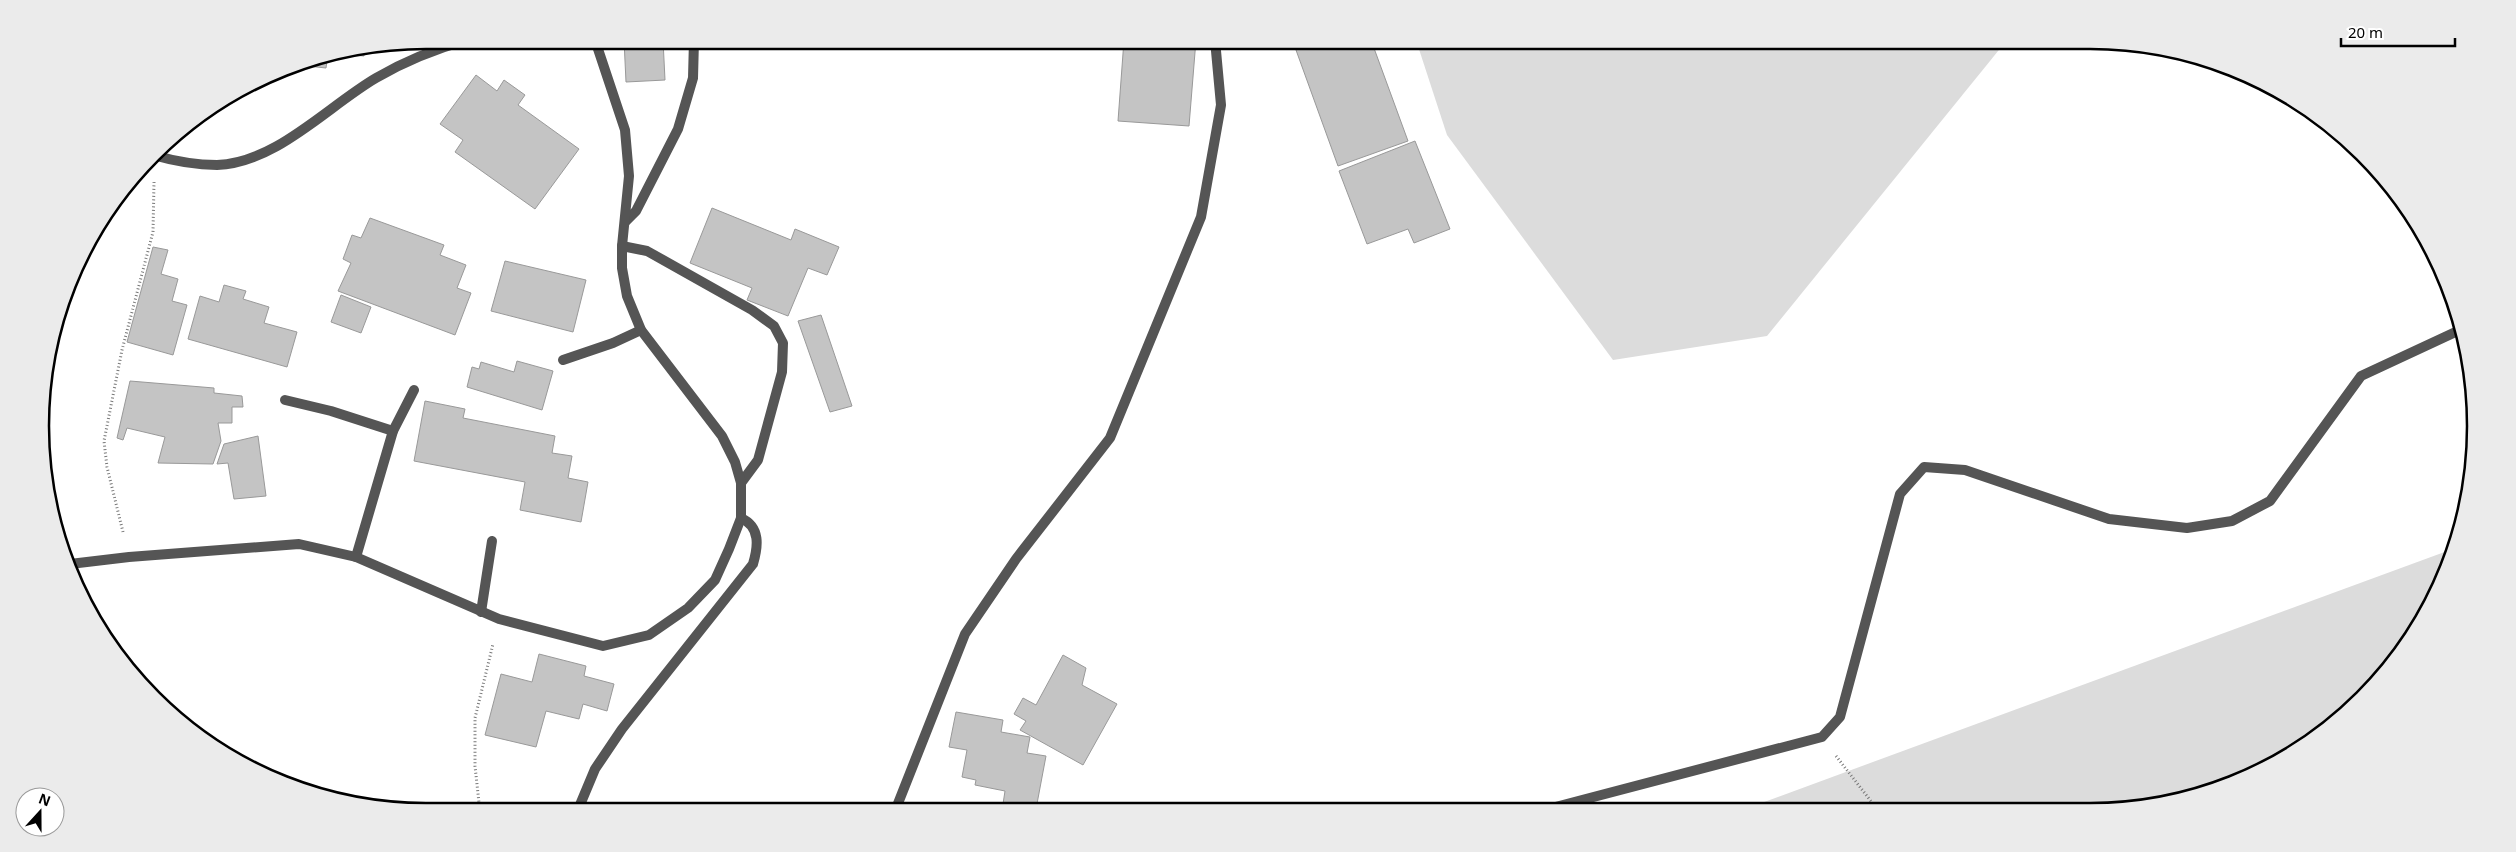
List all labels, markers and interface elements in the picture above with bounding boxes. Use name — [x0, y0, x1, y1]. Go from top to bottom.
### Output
scale bar — [2341, 15, 2455, 47]
text: 20 m — [2348, 22, 2383, 42]
north arrow — [15, 787, 65, 837]
text: N — [36, 788, 54, 810]

